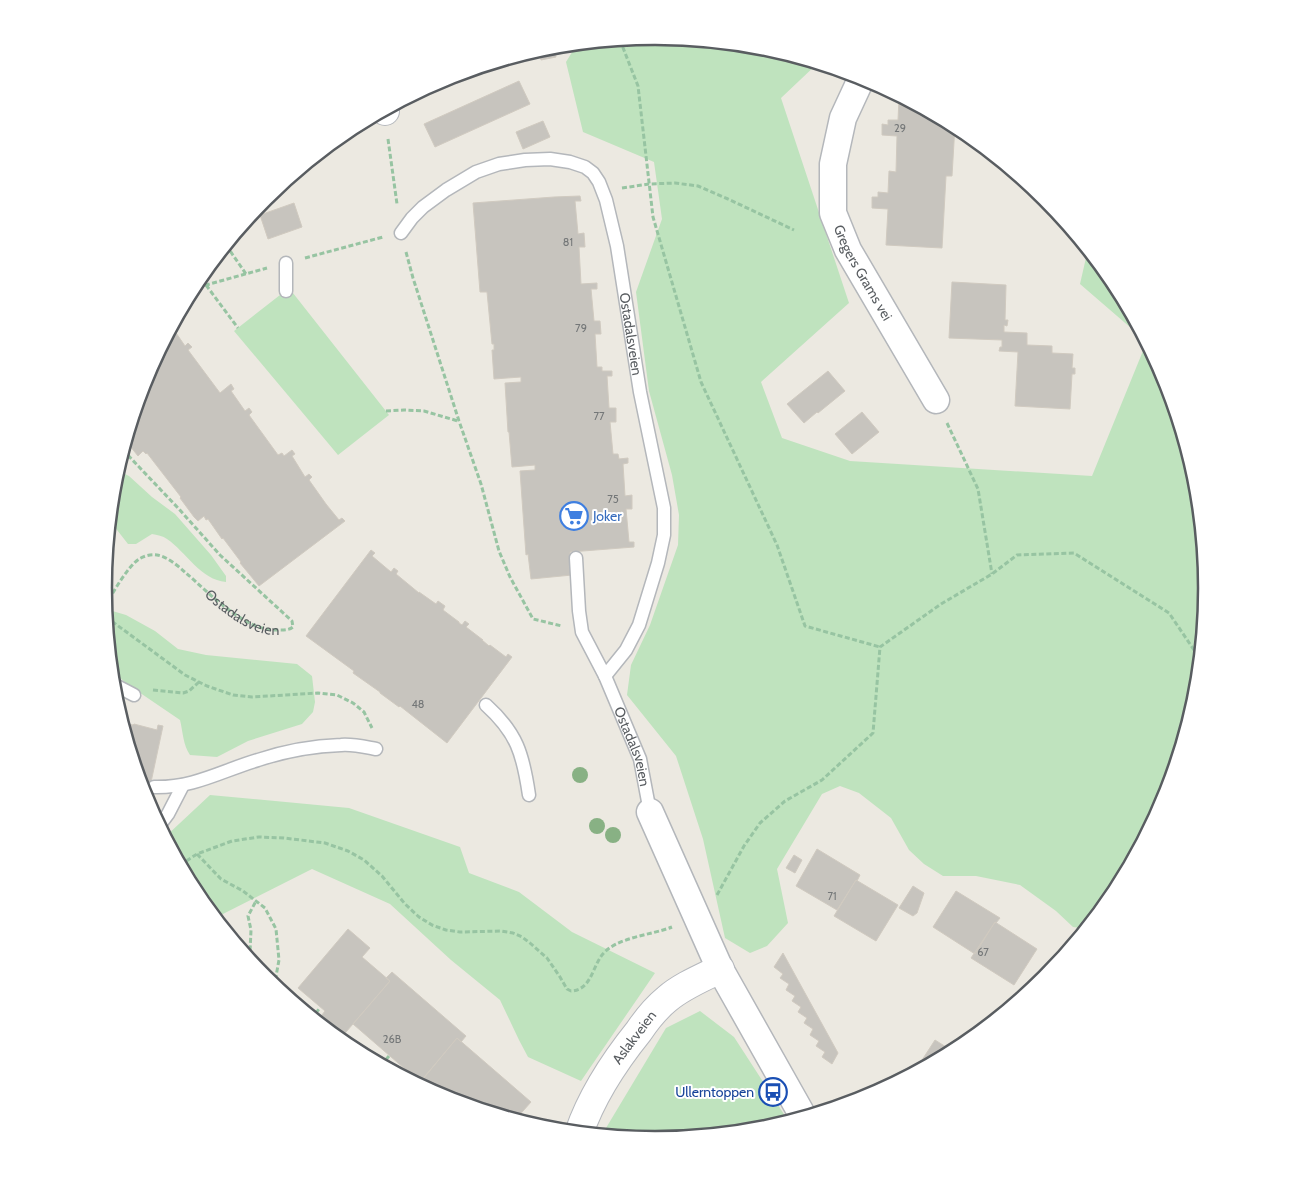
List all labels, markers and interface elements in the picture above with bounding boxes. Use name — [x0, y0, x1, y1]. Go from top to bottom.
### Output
house number: 29 — [894, 121, 906, 135]
street label: Gregers Grams vei — [830, 222, 896, 324]
house number: 81 — [563, 235, 573, 249]
street label: Ostadalsveien — [615, 291, 646, 377]
house number: 79 — [575, 321, 587, 335]
house number: 77 — [593, 409, 605, 423]
house number: 75 — [607, 492, 619, 506]
supermarket icon: Joker — [559, 501, 589, 531]
place label: Joker — [592, 507, 622, 525]
street label: Ostadalsveien — [201, 585, 280, 639]
house number: 48 — [411, 697, 425, 711]
street label: Ostadalsveien — [610, 704, 654, 788]
house number: 71 — [827, 889, 837, 903]
house number: 67 — [977, 945, 989, 959]
street label: Aslakveien — [608, 1006, 660, 1068]
house number: 26B — [383, 1032, 402, 1046]
bus stop icon: Ullerntoppen — [758, 1077, 788, 1107]
place label: Ullerntoppen — [675, 1083, 754, 1101]

